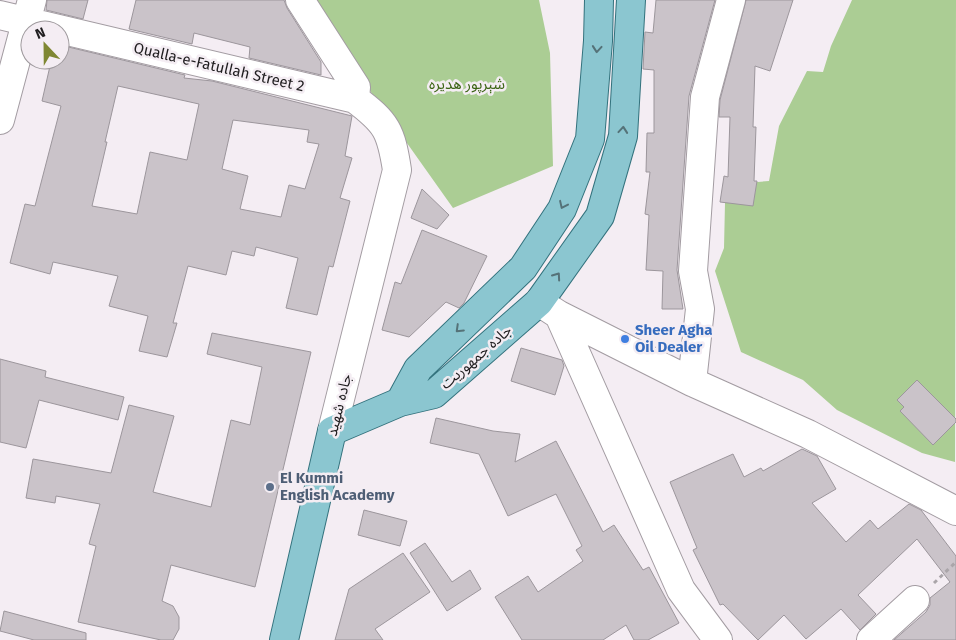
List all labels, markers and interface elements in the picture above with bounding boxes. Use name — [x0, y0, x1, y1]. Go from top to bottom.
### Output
north arrow — [20, 20, 70, 70]
text: N — [33, 24, 48, 43]
street label: Qualla-e-Fatullah Street 2 — [132, 39, 306, 95]
one-way arrow — [592, 45, 603, 53]
park label: شېرپور هديره — [429, 75, 505, 94]
one-way arrow — [617, 126, 628, 134]
one-way arrow — [559, 200, 569, 209]
one-way arrow — [551, 272, 560, 281]
street label: جاده جمهوریت — [437, 321, 515, 393]
place label: Sheer Agha Oil Dealer — [635, 321, 712, 356]
one-way arrow — [456, 323, 465, 332]
marker: Sheer Agha Oil Dealer — [619, 333, 631, 345]
street label: جاده شهید — [323, 372, 355, 438]
place label: El Kummi English Academy — [280, 469, 395, 504]
marker: El Kummi English Academy — [264, 481, 276, 493]

